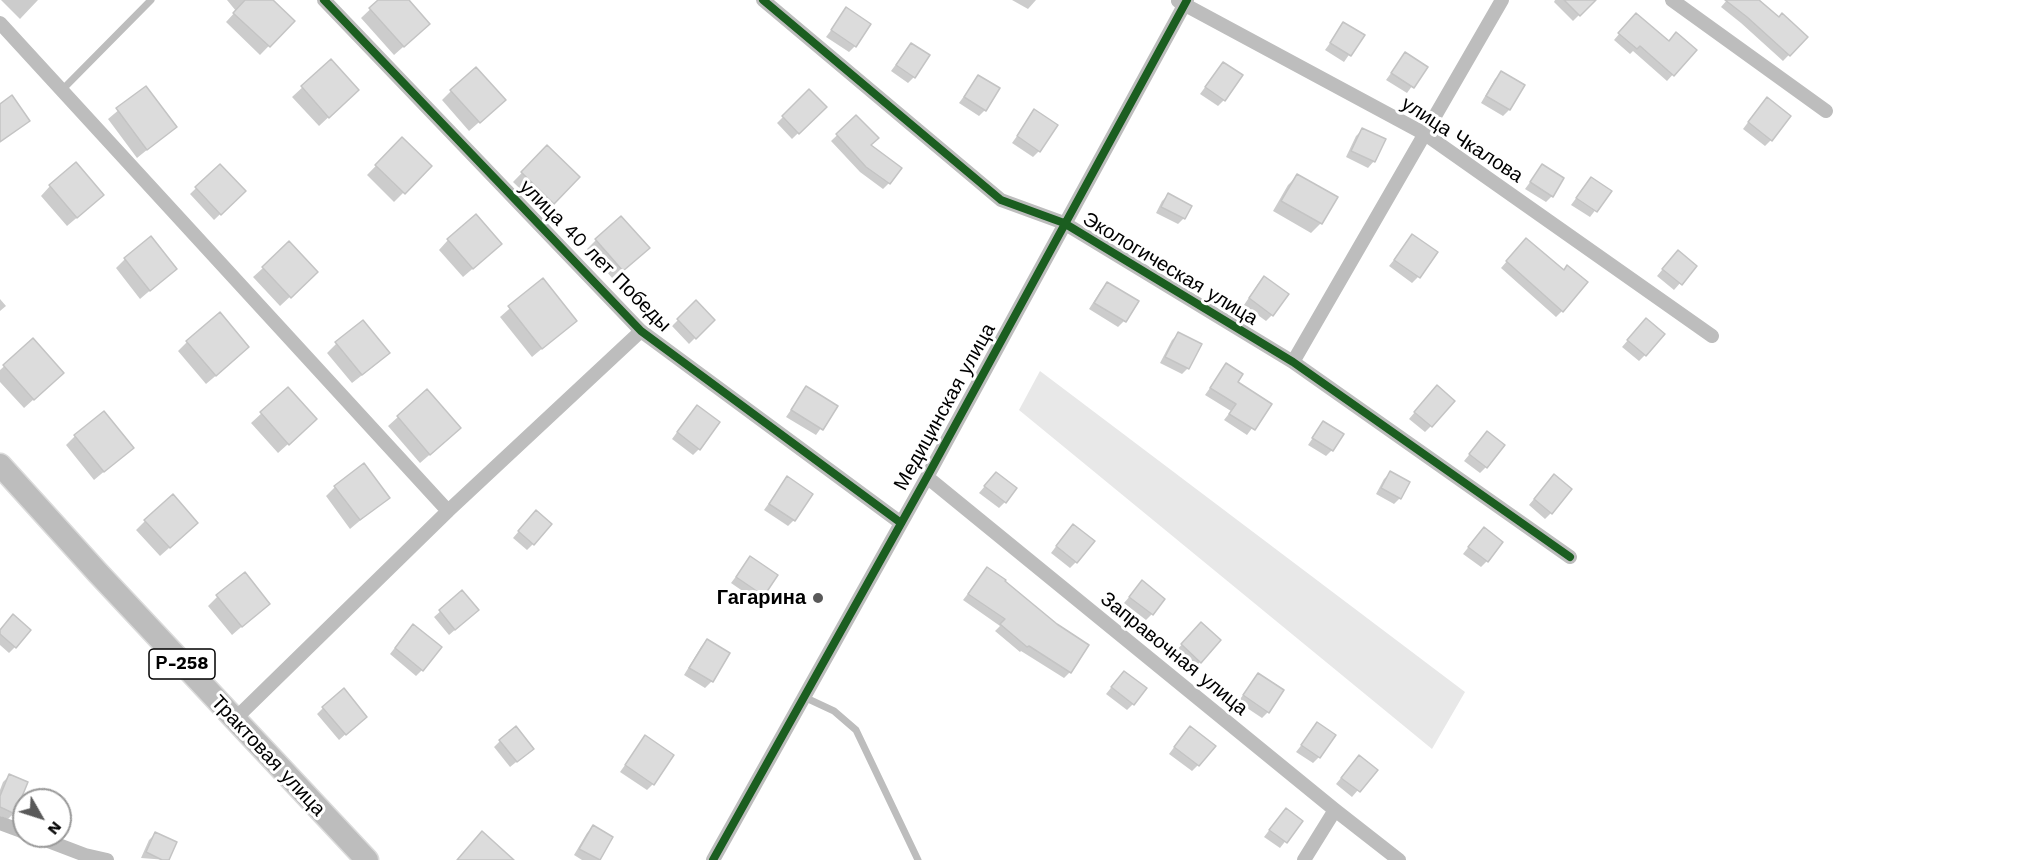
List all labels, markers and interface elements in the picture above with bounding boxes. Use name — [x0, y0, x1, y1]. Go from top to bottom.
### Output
street label: улица Чкалова — [1397, 92, 1527, 188]
street label: улица 40 лет Победы — [514, 175, 676, 337]
street label: Экологическая улица — [1078, 207, 1262, 331]
street label: Медицинская улица — [889, 319, 1001, 495]
place label: Гагарина — [717, 586, 806, 610]
street label: Заправочная улица — [1096, 587, 1252, 721]
marker: Гагарина — [811, 591, 825, 605]
road number: Р-258 — [149, 649, 215, 679]
street label: Трактовая улица — [206, 691, 330, 821]
north arrow — [12, 788, 72, 848]
text: N — [44, 818, 66, 839]

